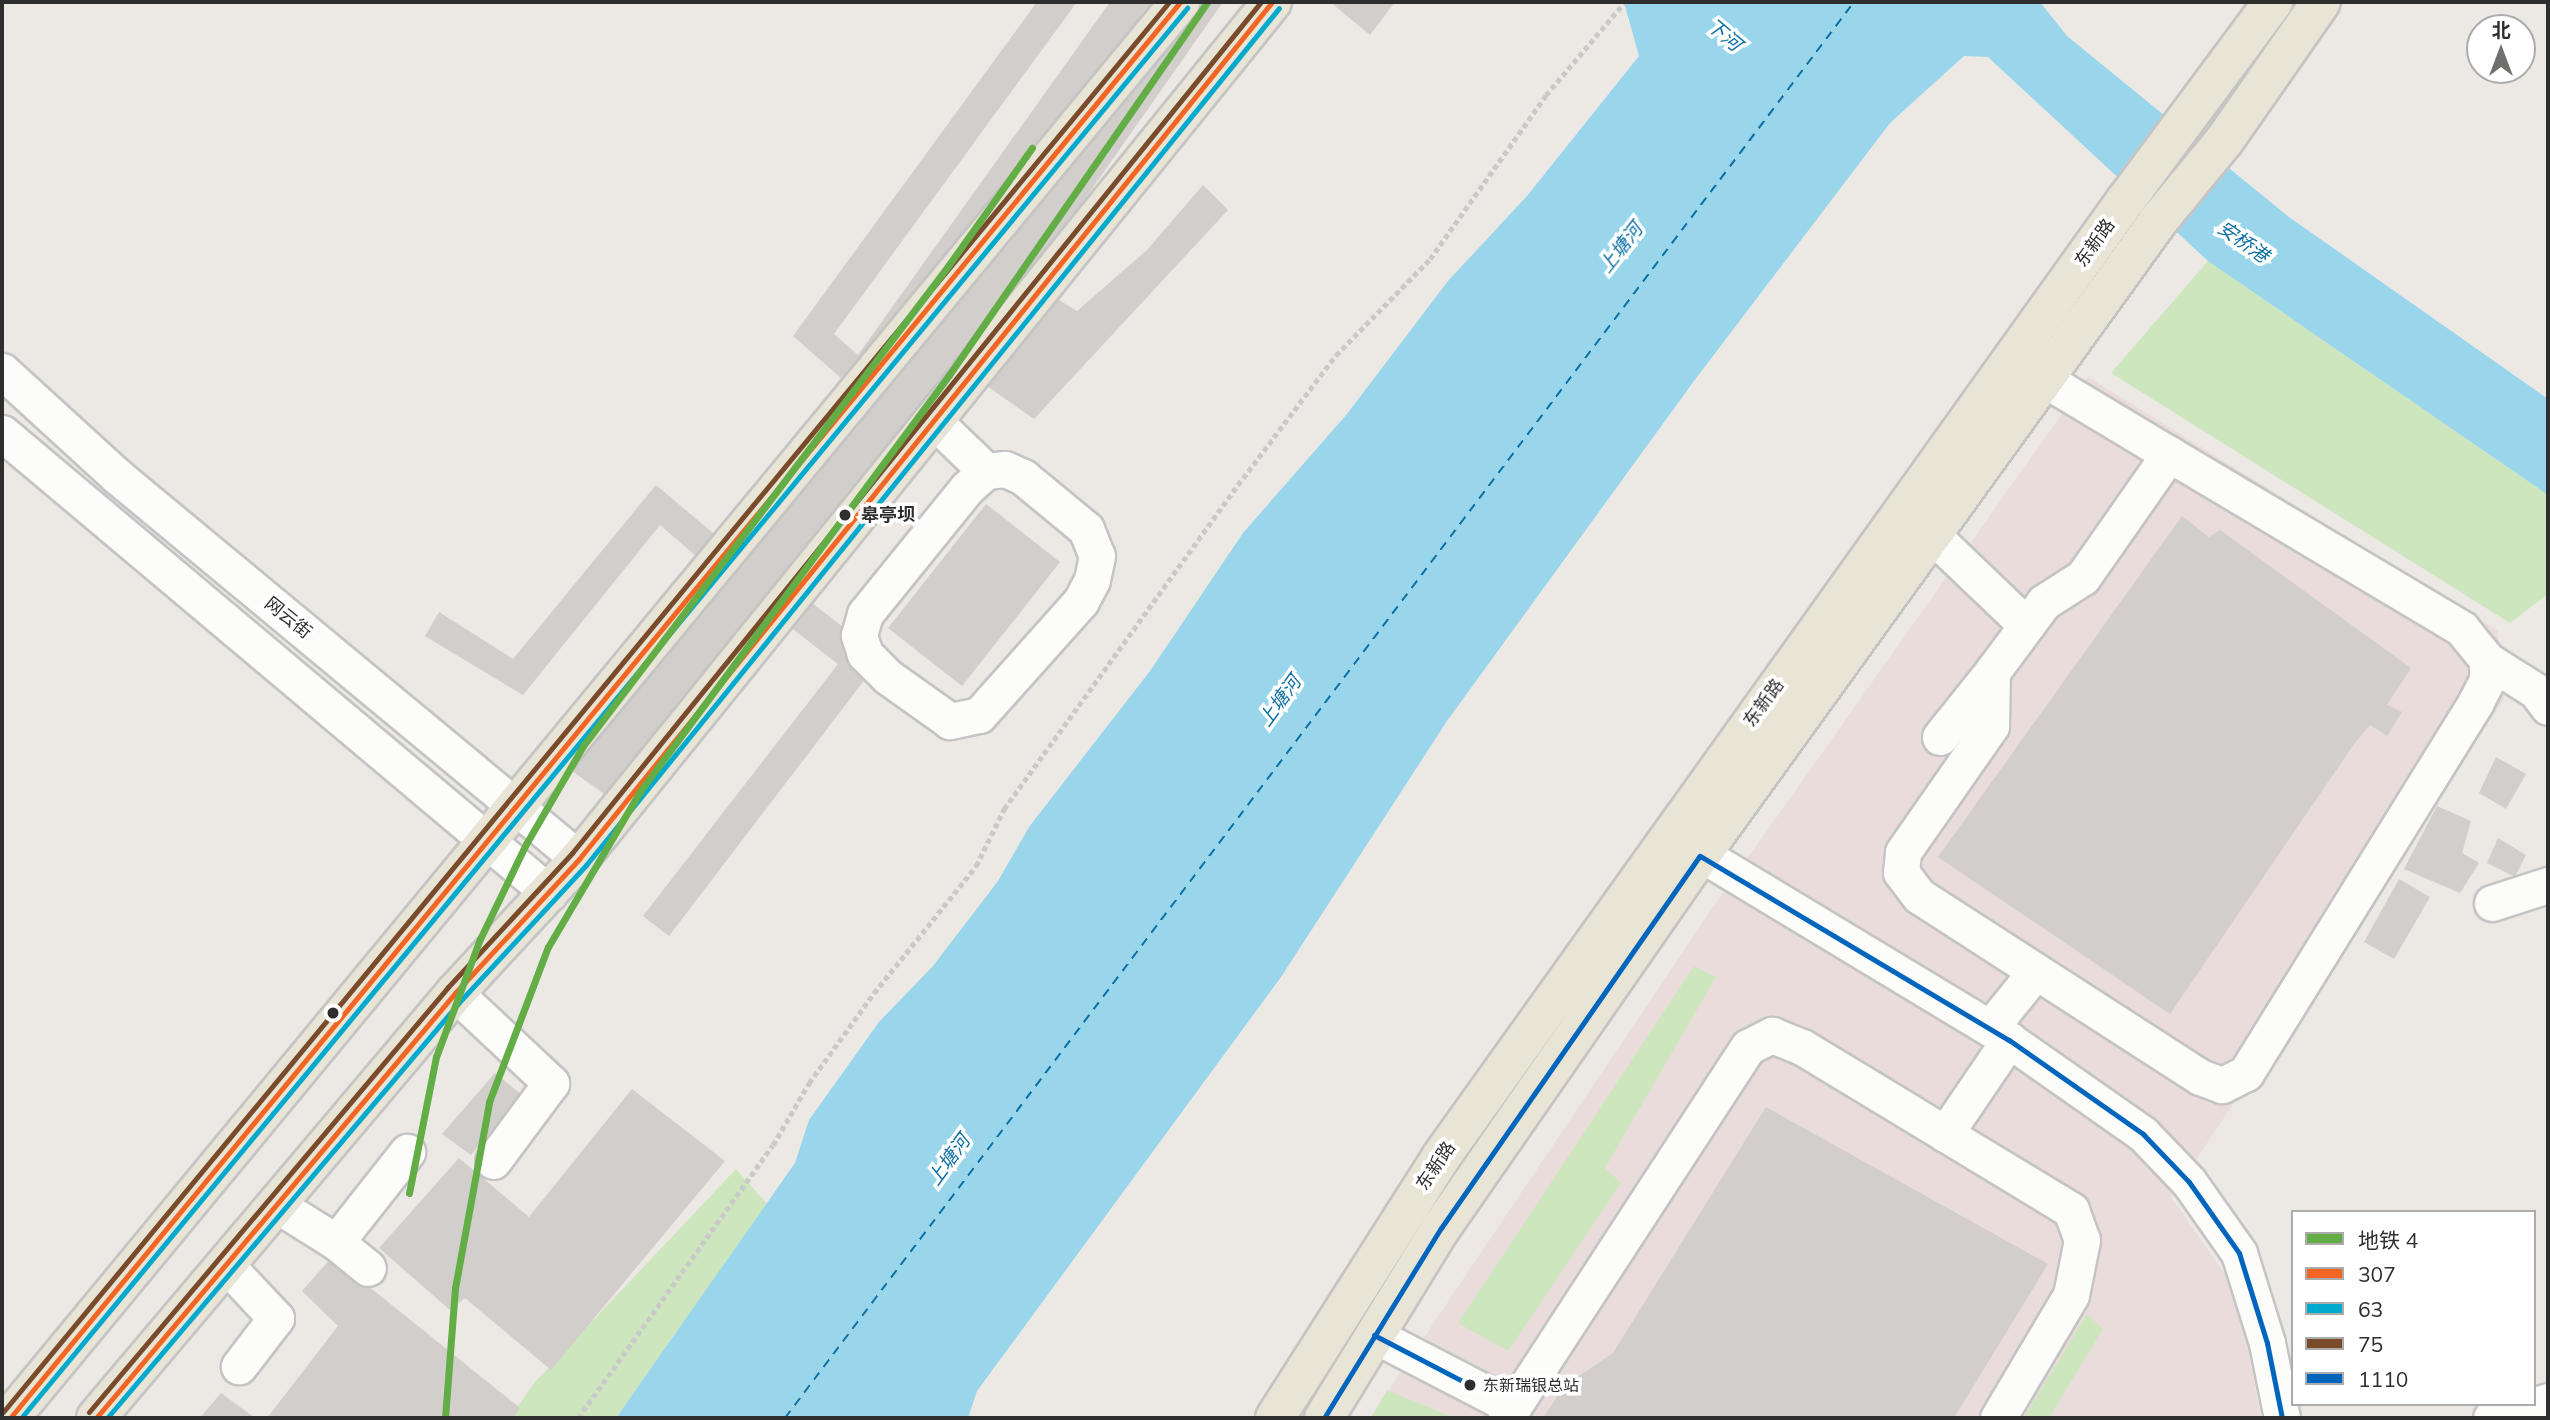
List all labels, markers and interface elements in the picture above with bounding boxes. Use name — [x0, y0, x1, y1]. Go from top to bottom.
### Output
water label: 下河 — [1702, 14, 1746, 56]
north arrow — [2466, 14, 2536, 84]
text: 北 — [2491, 18, 2511, 42]
street label: 东新路 — [2070, 215, 2120, 271]
water label: 安桥港 — [2213, 216, 2273, 268]
water label: 上塘河 — [1594, 219, 1648, 277]
place label: 皋亭坝 — [861, 504, 915, 526]
marker: 皋亭坝 — [835, 505, 855, 525]
street label: 网云街 — [260, 593, 316, 643]
water label: 上塘河 — [1254, 671, 1306, 731]
street label: 东新路 — [1739, 675, 1789, 731]
unlabelled marker — [326, 1006, 340, 1020]
water label: 上塘河 — [923, 1130, 975, 1190]
street label: 东新路 — [1412, 1138, 1460, 1194]
legend — [2291, 1210, 2536, 1406]
text: 地铁 4 — [2358, 1227, 2418, 1253]
text: 307 — [2358, 1261, 2396, 1287]
text: 63 — [2358, 1296, 2383, 1322]
text: 75 — [2358, 1331, 2383, 1357]
text: 1110 — [2358, 1366, 2408, 1392]
place label: 东新瑞银总站 — [1483, 1375, 1579, 1395]
marker: 东新瑞银总站 — [1463, 1378, 1477, 1392]

